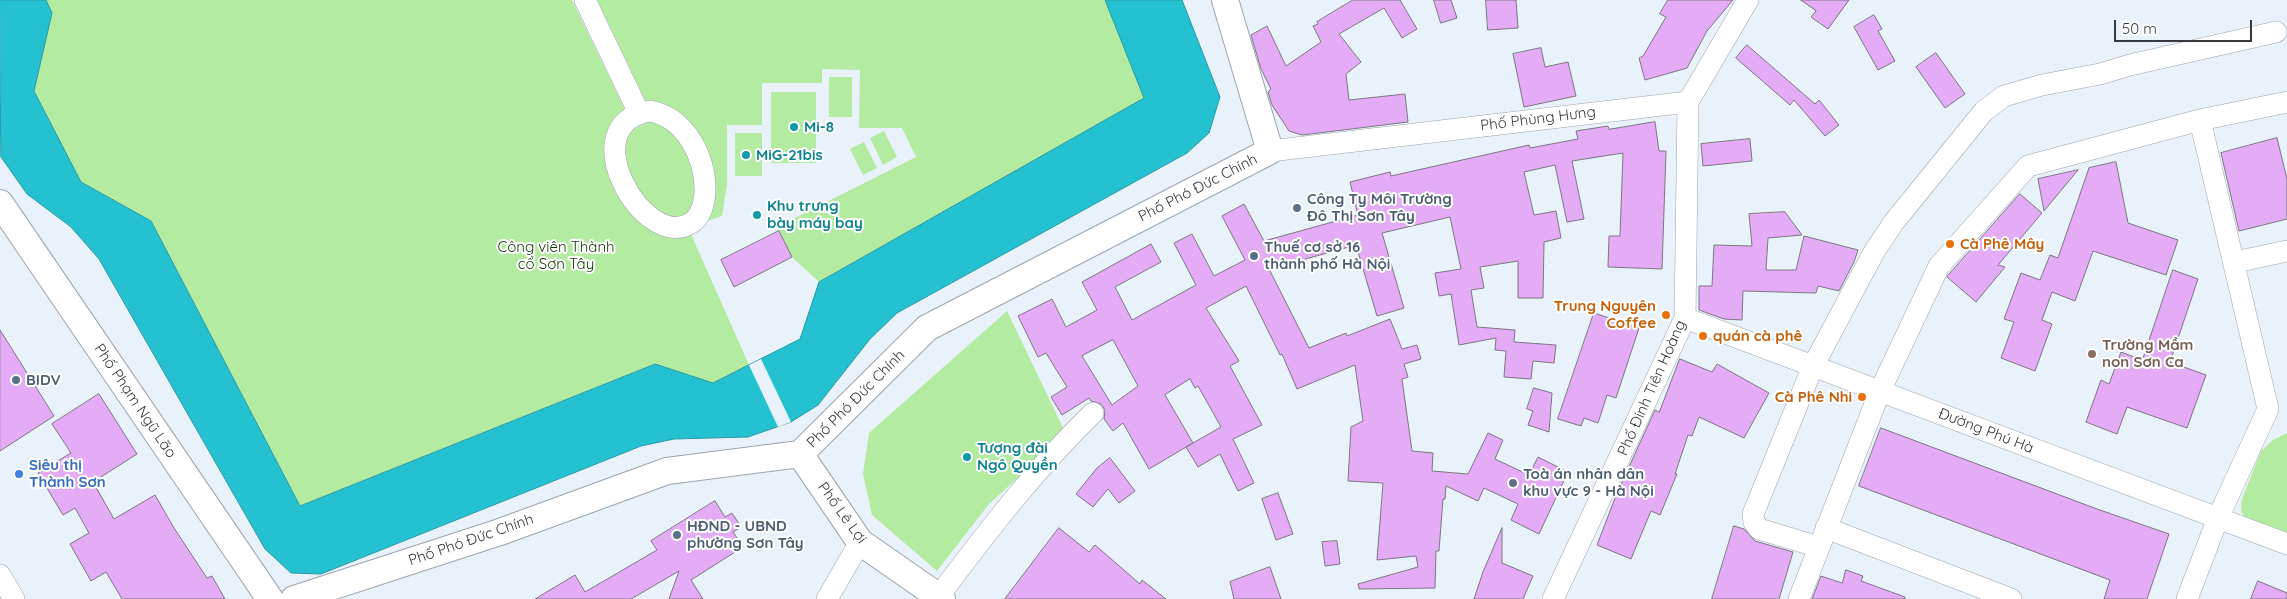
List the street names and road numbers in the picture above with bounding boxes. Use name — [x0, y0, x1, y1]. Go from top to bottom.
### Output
street label: Phố Phùng Hưng — [1479, 103, 1597, 135]
street label: Phố Phó Đức Chính — [1135, 150, 1261, 226]
street label: Phố Đinh Tiên Hoàng — [1614, 317, 1690, 459]
street label: Phố Phạm Ngũ Lão — [90, 340, 180, 462]
street label: Phố Phó Đức Chính — [803, 346, 909, 452]
street label: Đường Phú Hà — [1936, 405, 2036, 457]
street label: Phố Lê Lợi — [814, 479, 870, 547]
street label: Phố Phó Đức Chính — [406, 510, 536, 570]

